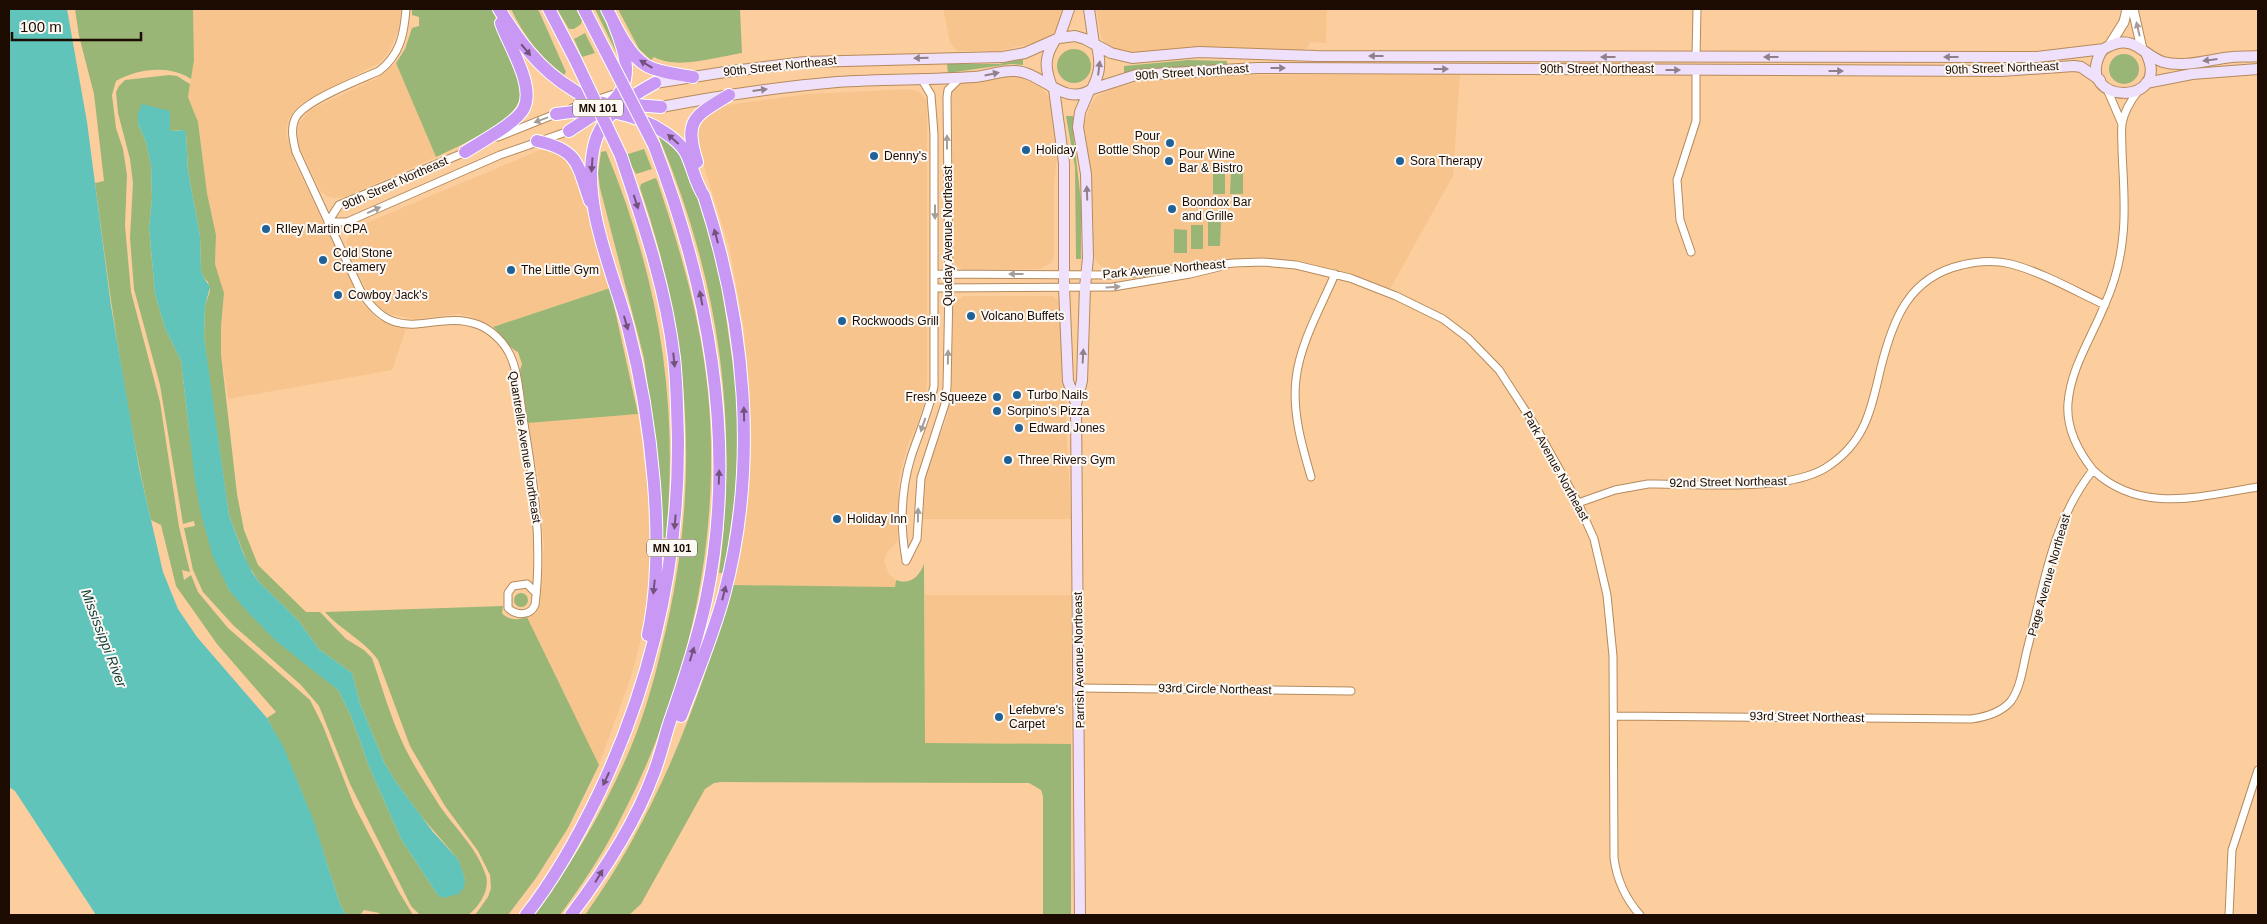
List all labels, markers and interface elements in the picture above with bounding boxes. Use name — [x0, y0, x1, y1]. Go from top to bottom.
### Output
scale bar — [12, 10, 141, 42]
text: 100 m — [20, 18, 62, 35]
one-way arrow — [2134, 21, 2142, 36]
one-way arrow — [520, 43, 531, 56]
one-way arrow — [1367, 52, 1383, 60]
street label: 90th Street Northeast — [723, 53, 838, 79]
one-way arrow — [1600, 53, 1616, 61]
one-way arrow — [1762, 53, 1778, 61]
one-way arrow — [1942, 53, 1958, 61]
one-way arrow — [912, 54, 928, 62]
one-way arrow — [2201, 56, 2217, 64]
street label: 90th Street Northeast — [1945, 59, 2060, 77]
one-way arrow — [640, 60, 653, 69]
one-way arrow — [1095, 60, 1103, 76]
street label: 90th Street Northeast — [1135, 61, 1250, 83]
street label: 90th Street Northeast — [1540, 62, 1655, 76]
one-way arrow — [1270, 64, 1286, 72]
one-way arrow — [1433, 65, 1449, 73]
one-way arrow — [1665, 66, 1681, 74]
one-way arrow — [1828, 67, 1844, 75]
one-way arrow — [984, 70, 1000, 78]
one-way arrow — [753, 86, 769, 94]
road number: MN 101 — [573, 100, 623, 116]
one-way arrow — [534, 116, 548, 124]
place label: Pour Bottle Shop — [1098, 129, 1160, 157]
one-way arrow — [666, 133, 679, 144]
one-way arrow — [943, 134, 951, 150]
marker: Pour Bottle Shop — [1164, 137, 1176, 149]
place label: Holiday — [1036, 143, 1076, 157]
marker: Holiday — [1020, 144, 1032, 156]
place label: Pour Wine Bar & Bistro — [1179, 147, 1243, 175]
place label: Denny's — [884, 149, 927, 163]
marker: Denny's — [868, 150, 880, 162]
street label: 90th Street Northeast — [340, 153, 451, 213]
place label: Sora Therapy — [1410, 154, 1483, 168]
marker: Pour Wine Bar & Bistro — [1163, 155, 1175, 167]
marker: Sora Therapy — [1394, 155, 1406, 167]
one-way arrow — [588, 157, 596, 173]
street label: Quaday Avenue Northeast — [941, 165, 955, 306]
one-way arrow — [1083, 185, 1091, 201]
one-way arrow — [633, 195, 641, 210]
place label: Boondox Bar and Grille — [1182, 195, 1251, 223]
marker: Boondox Bar and Grille — [1166, 203, 1178, 215]
one-way arrow — [931, 204, 939, 220]
one-way arrow — [367, 206, 381, 214]
place label: RIley Martin CPA — [276, 222, 367, 236]
marker: RIley Martin CPA — [260, 223, 272, 235]
one-way arrow — [712, 229, 720, 244]
place label: Cold Stone Creamery — [333, 246, 393, 274]
marker: Cold Stone Creamery — [317, 254, 329, 266]
street label: Park Avenue Northeast — [1102, 257, 1227, 281]
place label: The Little Gym — [521, 263, 599, 277]
marker: The Little Gym — [505, 264, 517, 276]
one-way arrow — [1007, 270, 1023, 278]
one-way arrow — [1105, 282, 1121, 290]
place label: Cowboy Jack's — [348, 288, 428, 302]
marker: Cowboy Jack's — [332, 289, 344, 301]
one-way arrow — [697, 291, 705, 306]
place label: Volcano Buffets — [981, 309, 1064, 323]
marker: Volcano Buffets — [965, 310, 977, 322]
place label: Rockwoods Grill — [852, 314, 939, 328]
one-way arrow — [623, 315, 631, 330]
marker: Rockwoods Grill — [836, 315, 848, 327]
one-way arrow — [1079, 347, 1087, 363]
one-way arrow — [944, 349, 952, 365]
one-way arrow — [670, 352, 678, 368]
street label: Quantrelle Avenue Northeast — [506, 370, 544, 525]
place label: Turbo Nails — [1027, 388, 1088, 402]
marker: Turbo Nails — [1011, 389, 1023, 401]
place label: Fresh Squeeze — [906, 390, 987, 404]
marker: Fresh Squeeze — [991, 391, 1003, 403]
place label: Sorpino's Pizza — [1007, 404, 1090, 418]
marker: Sorpino's Pizza — [991, 405, 1003, 417]
one-way arrow — [739, 406, 747, 422]
street label: Park Avenue Northeast — [1520, 409, 1592, 524]
one-way arrow — [919, 418, 926, 433]
place label: Edward Jones — [1029, 421, 1105, 435]
marker: Edward Jones — [1013, 422, 1025, 434]
place label: Three Rivers Gym — [1018, 453, 1115, 467]
marker: Three Rivers Gym — [1002, 454, 1014, 466]
one-way arrow — [715, 469, 723, 485]
street label: 92nd Street Northeast — [1669, 474, 1787, 490]
one-way arrow — [914, 507, 922, 523]
place label: Holiday Inn — [847, 512, 907, 526]
street label: Page Avenue Northeast — [2025, 512, 2073, 638]
marker: Holiday Inn — [831, 513, 843, 525]
one-way arrow — [671, 514, 679, 530]
road number: MN 101 — [647, 540, 697, 556]
one-way arrow — [650, 580, 658, 596]
one-way arrow — [720, 585, 728, 600]
water label: Mississippi River — [78, 586, 131, 691]
street label: Parrish Avenue Northeast — [1071, 591, 1087, 728]
one-way arrow — [689, 647, 697, 662]
street label: 93rd Circle Northeast — [1158, 681, 1272, 697]
place label: Lefebvre's Carpet — [1009, 703, 1064, 731]
street label: 93rd Street Northeast — [1750, 709, 1865, 725]
marker: Lefebvre's Carpet — [993, 711, 1005, 723]
one-way arrow — [602, 772, 610, 786]
one-way arrow — [595, 869, 604, 882]

